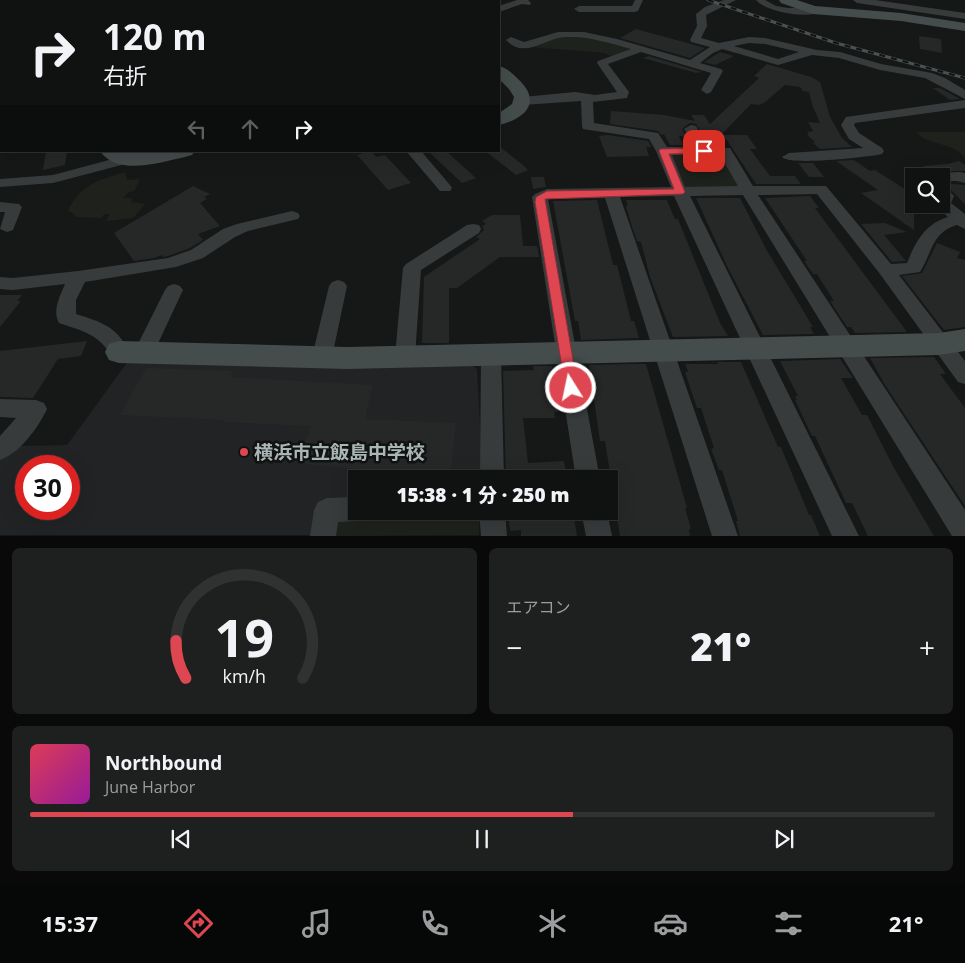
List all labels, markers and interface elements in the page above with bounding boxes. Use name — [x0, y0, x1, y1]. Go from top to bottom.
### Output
text: 120 m — [103, 13, 207, 60]
icon: right — [20, 20, 85, 85]
text: 右折 — [103, 60, 147, 90]
icon: left — [183, 115, 211, 143]
icon: ahead — [236, 115, 264, 143]
icon: right — [289, 115, 317, 143]
pin — [683, 130, 725, 172]
icon: arrive — [690, 137, 718, 165]
map controls — [905, 168, 950, 213]
button: search — [905, 168, 950, 213]
position arrow — [544, 361, 596, 413]
place label: 横浜市立飯島中学校 — [254, 439, 425, 465]
marker: 横浜市立飯島中学校 — [238, 446, 250, 458]
speed limit sign: 30 — [15, 455, 80, 520]
text: 15:38 · 1 分 · 250 m — [396, 482, 570, 508]
text: エアコン — [507, 596, 571, 618]
text: 19 — [215, 601, 274, 672]
text: 21° — [690, 620, 751, 672]
text: − — [507, 628, 523, 666]
text: + — [919, 628, 935, 666]
text: km/h — [223, 664, 266, 688]
text: Northbound — [105, 750, 222, 776]
text: June Harbor — [105, 776, 195, 798]
icon: previous — [167, 825, 195, 853]
icon: pause — [468, 825, 496, 853]
icon: next — [770, 825, 798, 853]
icon: directions — [181, 906, 216, 941]
icon: music — [299, 906, 334, 941]
icon: phone — [417, 906, 452, 941]
icon: climate — [535, 906, 570, 941]
icon: car — [653, 906, 688, 941]
icon: filters — [771, 906, 806, 941]
text: 15:37 — [41, 908, 98, 938]
text: 21° — [889, 908, 923, 938]

